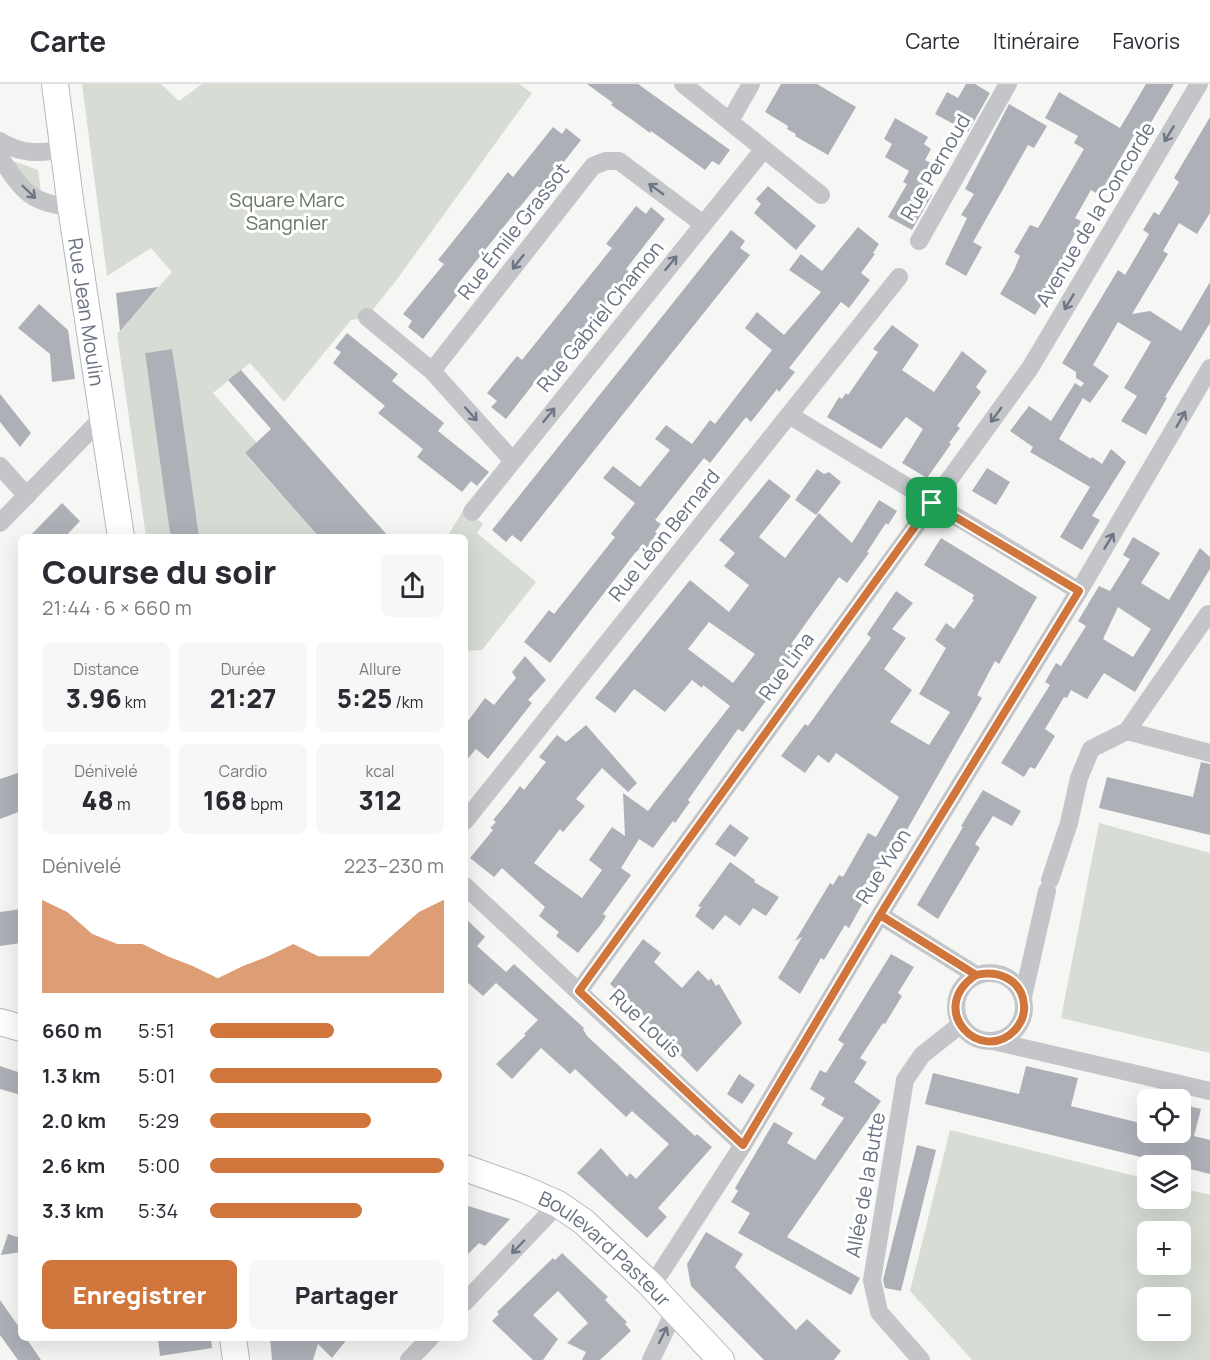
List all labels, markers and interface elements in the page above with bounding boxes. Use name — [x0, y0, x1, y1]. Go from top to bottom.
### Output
text: Carte — [30, 22, 106, 60]
text: Carte — [906, 27, 960, 55]
text: Itinéraire — [993, 27, 1079, 55]
text: Favoris — [1112, 27, 1180, 55]
street label: Rue Pernoud — [894, 109, 976, 225]
street label: Avenue de la Concorde — [1029, 117, 1161, 311]
one-way arrow — [1163, 125, 1175, 142]
street label: Rue Émile Grassot — [451, 157, 575, 305]
one-way arrow — [648, 183, 664, 196]
one-way arrow — [21, 185, 36, 199]
park label: Square Marc Sangnier — [229, 186, 345, 236]
street label: Rue Gabriel Chamon — [531, 235, 669, 397]
street label: Rue Jean Moulin — [62, 236, 111, 388]
one-way arrow — [511, 253, 524, 269]
one-way arrow — [665, 255, 678, 271]
one-way arrow — [1063, 293, 1075, 310]
one-way arrow — [464, 407, 478, 422]
one-way arrow — [989, 407, 1002, 423]
one-way arrow — [543, 408, 556, 424]
one-way arrow — [1175, 411, 1187, 428]
street label: Rue Léon Bernard — [602, 463, 726, 607]
pin — [906, 477, 957, 528]
icon: arrive — [915, 486, 948, 519]
one-way arrow — [1103, 533, 1115, 550]
text: Course du soir — [42, 549, 276, 594]
button: share — [381, 554, 444, 617]
text: 21:44 · 6 × 660 m — [42, 594, 192, 621]
street label: Rue Lina — [752, 626, 820, 706]
text: Distance — [73, 658, 139, 680]
text: Durée — [221, 658, 265, 680]
text: Allure — [359, 658, 401, 680]
text: 3.96 — [66, 680, 122, 716]
text: 21:27 — [210, 680, 276, 716]
text: 5:25 — [337, 680, 392, 716]
text: km — [122, 691, 146, 713]
text: /km — [392, 691, 423, 713]
text: Dénivelé — [74, 760, 138, 782]
text: Cardio — [219, 760, 267, 782]
text: kcal — [365, 760, 395, 782]
text: 48 — [82, 782, 114, 818]
text: 168 — [203, 782, 247, 818]
text: 312 — [359, 782, 401, 818]
text: m — [114, 793, 130, 815]
text: bpm — [247, 793, 283, 815]
street label: Rue Yvon — [849, 823, 917, 909]
text: Dénivelé — [42, 852, 121, 879]
text: 223–230 m — [344, 852, 444, 879]
street label: Rue Louis — [604, 983, 688, 1063]
text: 660 m — [42, 1017, 102, 1044]
text: 5:51 — [138, 1017, 175, 1044]
text: 1.3 km — [42, 1062, 100, 1089]
text: 5:01 — [138, 1062, 176, 1089]
map controls — [1137, 1089, 1191, 1341]
button: locate — [1137, 1089, 1191, 1143]
text: 2.0 km — [42, 1107, 106, 1134]
text: 5:29 — [138, 1107, 179, 1134]
street label: Allée de la Butte — [839, 1110, 891, 1260]
text: 2.6 km — [42, 1152, 105, 1179]
text: 5:00 — [138, 1152, 180, 1179]
button: layers — [1137, 1155, 1191, 1209]
street label: Boulevard Pasteur — [535, 1184, 677, 1312]
text: 3.3 km — [42, 1197, 104, 1224]
text: 5:34 — [138, 1197, 178, 1224]
button: + — [1137, 1221, 1191, 1275]
one-way arrow — [511, 1239, 526, 1254]
button: Enregistrer — [42, 1260, 237, 1329]
button: Partager — [249, 1260, 444, 1329]
button: − — [1137, 1287, 1191, 1341]
one-way arrow — [657, 1327, 669, 1345]

